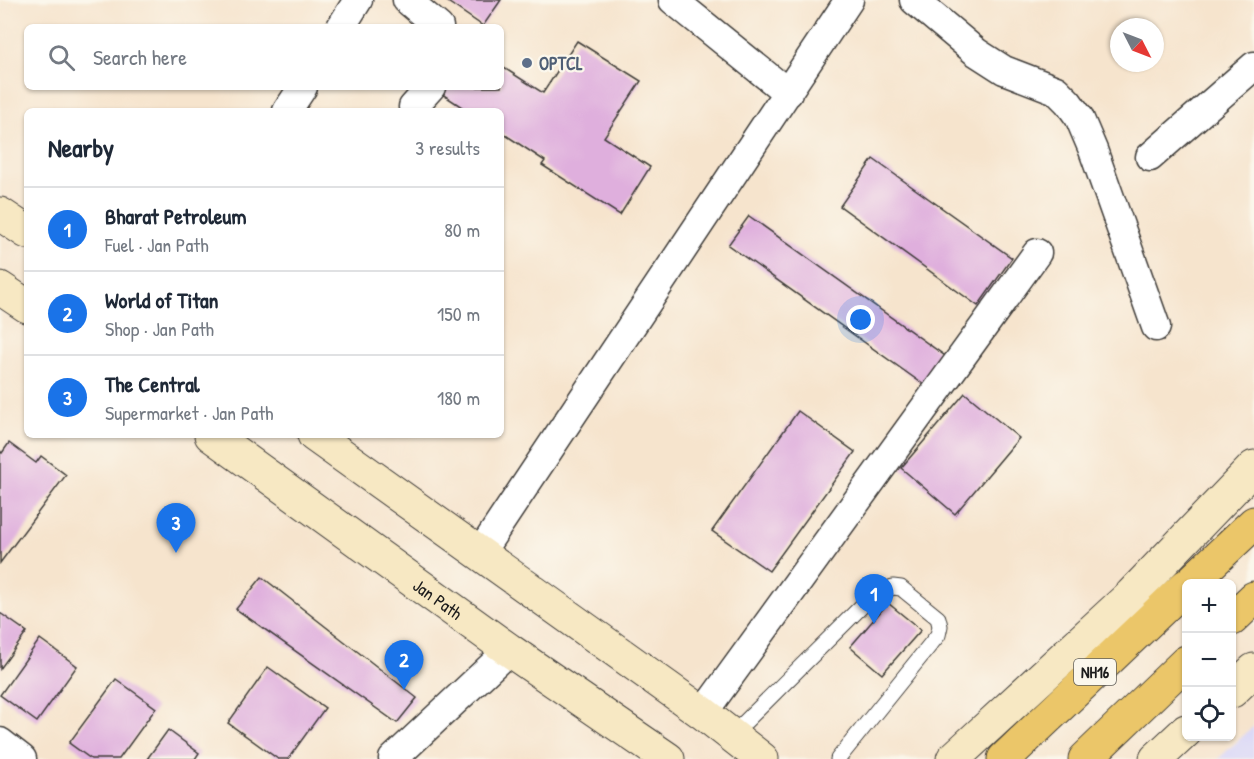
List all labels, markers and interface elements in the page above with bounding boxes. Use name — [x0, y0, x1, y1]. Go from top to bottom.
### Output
north arrow — [1110, 18, 1164, 72]
search box — [24, 24, 504, 90]
icon: search — [45, 41, 78, 74]
text: Search here — [93, 42, 187, 72]
place label: OPTCL — [539, 51, 583, 76]
marker: OPTCL — [520, 56, 534, 70]
text: Nearby — [48, 130, 114, 165]
text: 3 results — [415, 134, 480, 161]
text: Bharat Petroleum — [105, 201, 246, 231]
text: 1 — [64, 216, 71, 243]
text: 80 m — [444, 216, 480, 243]
text: Fuel · Jan Path — [105, 231, 209, 258]
text: World of Titan — [105, 285, 219, 315]
text: 2 — [63, 300, 72, 327]
text: 150 m — [437, 300, 480, 327]
your location — [846, 305, 875, 334]
text: Shop · Jan Path — [105, 315, 214, 342]
text: The Central — [105, 369, 200, 399]
text: 3 — [63, 384, 72, 411]
text: 180 m — [437, 384, 480, 411]
text: Supermarket · Jan Path — [105, 399, 274, 426]
pin: 3 — [156, 504, 195, 553]
street label: Jan Path — [408, 572, 468, 625]
pin: 1 — [854, 574, 894, 624]
map controls — [1182, 579, 1236, 741]
button: + — [1182, 579, 1236, 633]
button: − — [1182, 633, 1236, 687]
pin: 2 — [384, 640, 424, 690]
road number: NH16 — [1074, 659, 1116, 685]
button: locate — [1182, 687, 1236, 741]

